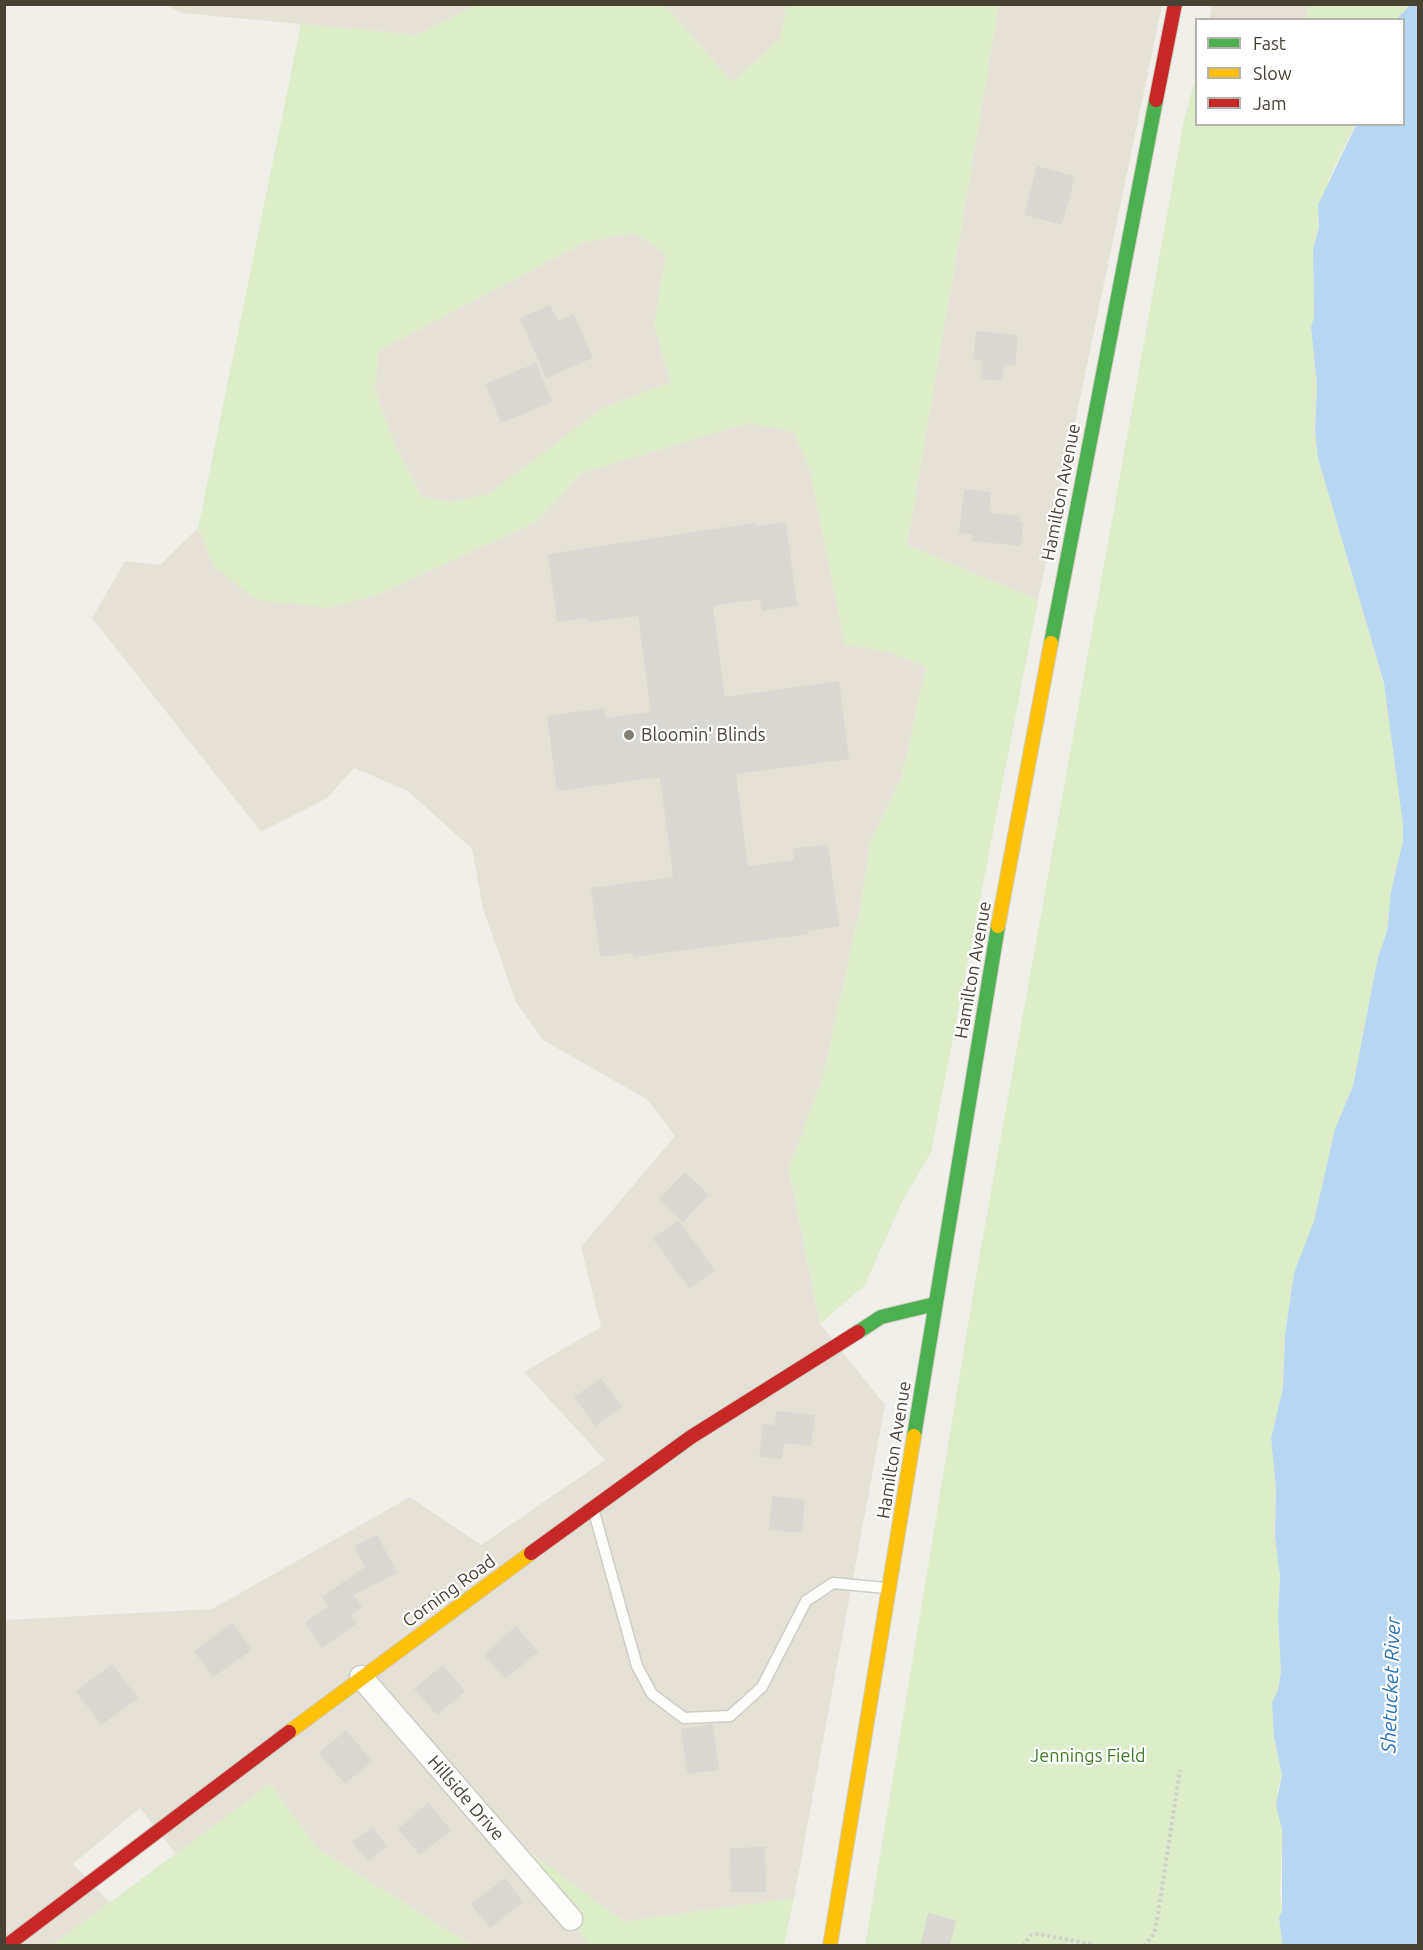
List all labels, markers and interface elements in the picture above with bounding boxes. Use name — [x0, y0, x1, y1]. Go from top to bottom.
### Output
legend — [1195, 18, 1405, 126]
text: Fast — [1253, 33, 1286, 53]
text: Slow — [1253, 63, 1292, 83]
text: Jam — [1253, 93, 1287, 113]
street label: Hamilton Avenue — [1037, 422, 1085, 562]
place label: Bloomin' Blinds — [641, 724, 766, 746]
marker: Bloomin' Blinds — [622, 728, 636, 742]
street label: Hamilton Avenue — [950, 900, 996, 1040]
street label: Hamilton Avenue — [872, 1380, 916, 1520]
street label: Corning Road — [398, 1550, 500, 1632]
water label: Shetucket River — [1377, 1617, 1405, 1753]
park label: Jennings Field — [1030, 1745, 1146, 1767]
street label: Hillside Drive — [423, 1751, 509, 1845]

